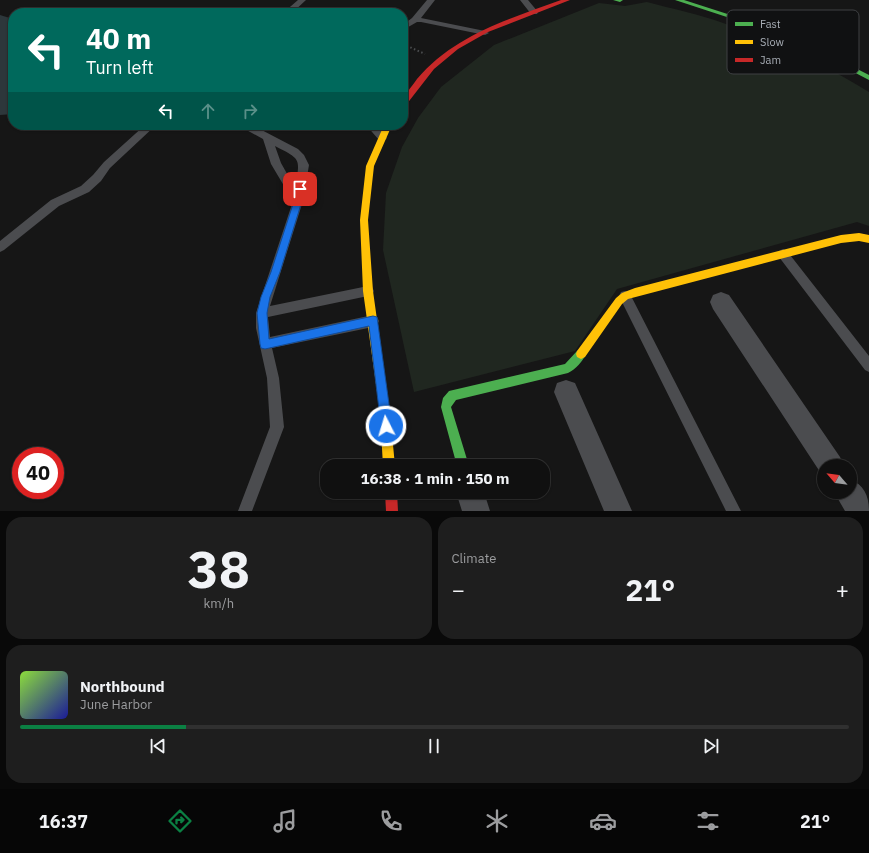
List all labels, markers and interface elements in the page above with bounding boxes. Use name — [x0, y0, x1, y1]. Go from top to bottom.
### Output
legend — [727, 10, 859, 74]
text: Fast — [760, 17, 781, 31]
text: 40 m — [86, 20, 151, 57]
icon: left — [20, 24, 72, 76]
text: Slow — [760, 35, 784, 49]
text: Jam — [760, 53, 781, 67]
text: Turn left — [86, 56, 154, 79]
icon: left — [155, 100, 177, 122]
icon: ahead — [197, 100, 219, 122]
icon: right — [239, 100, 261, 122]
pin — [283, 172, 317, 206]
icon: arrive — [289, 178, 311, 200]
position arrow — [365, 405, 407, 447]
speed limit sign: 40 — [12, 447, 64, 499]
north arrow — [817, 459, 857, 499]
map controls — [817, 459, 857, 499]
text: 16:38 · 1 min · 150 m — [361, 469, 509, 488]
text: 38 — [188, 535, 250, 602]
text: Climate — [452, 550, 496, 567]
text: 21° — [625, 570, 675, 609]
text: − — [452, 575, 465, 604]
text: + — [836, 575, 849, 604]
text: km/h — [203, 595, 234, 612]
text: Northbound — [80, 677, 165, 696]
text: June Harbor — [80, 696, 152, 713]
icon: previous — [147, 735, 169, 757]
icon: pause — [423, 735, 445, 757]
icon: next — [700, 735, 722, 757]
icon: directions — [166, 807, 194, 835]
icon: music — [271, 807, 299, 835]
icon: phone — [377, 807, 405, 835]
icon: climate — [483, 807, 511, 835]
icon: car — [589, 807, 617, 835]
icon: filters — [694, 807, 722, 835]
text: 16:37 — [39, 810, 88, 833]
text: 21° — [800, 810, 830, 833]

